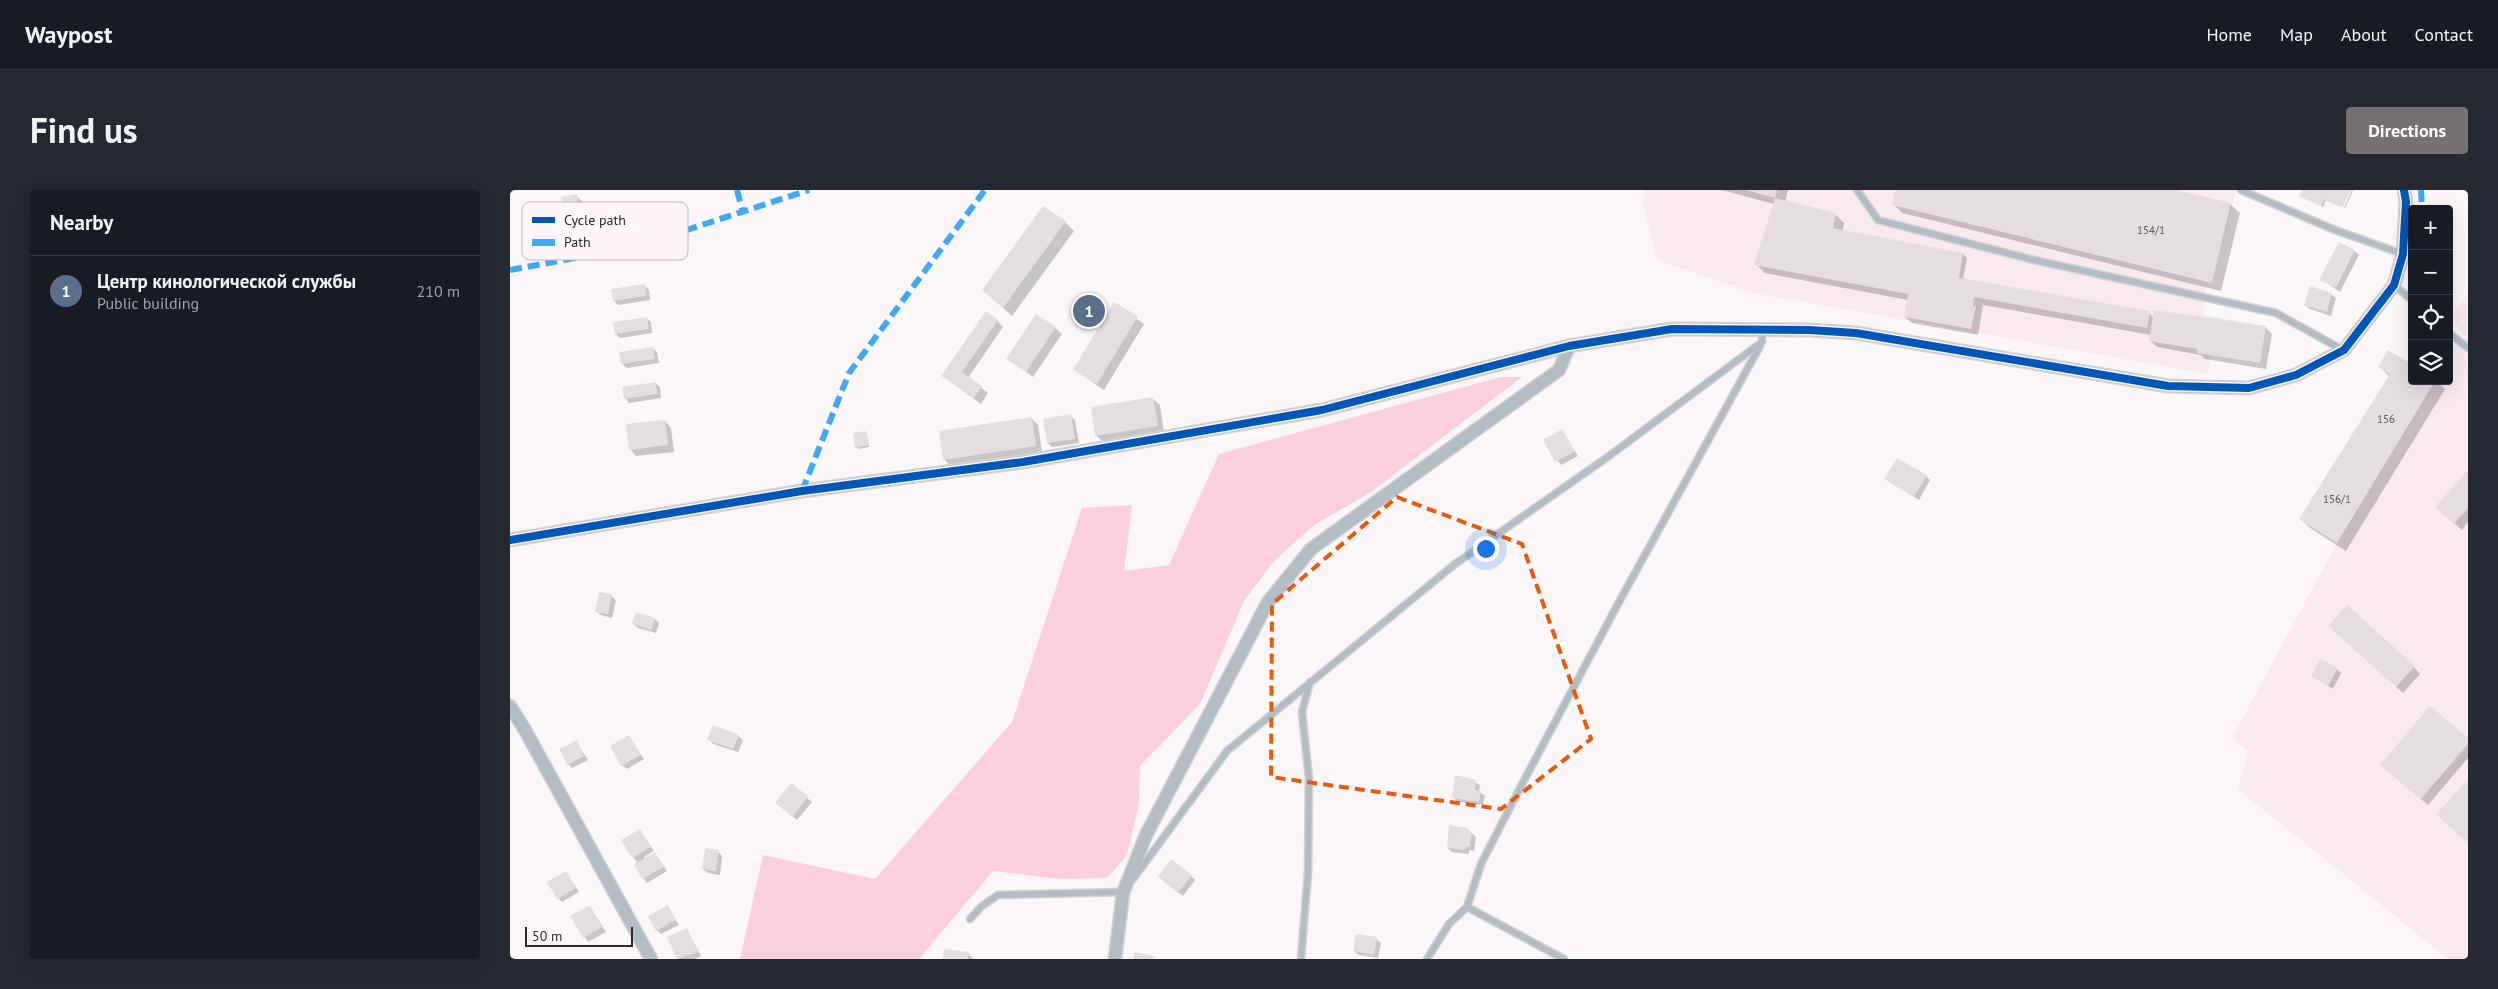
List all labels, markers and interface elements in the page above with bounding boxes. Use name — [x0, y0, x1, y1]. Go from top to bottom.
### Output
text: Waypost — [25, 19, 112, 50]
text: Home — [2206, 23, 2252, 46]
text: Map — [2280, 23, 2313, 46]
text: About — [2341, 23, 2387, 46]
text: Contact — [2415, 23, 2473, 46]
text: Find us — [30, 107, 138, 153]
button: Directions — [2346, 107, 2468, 154]
legend — [522, 202, 688, 260]
map controls — [2408, 205, 2453, 385]
button: + — [2408, 205, 2453, 250]
text: Nearby — [50, 209, 113, 236]
text: Cycle path — [564, 211, 626, 229]
house number: 154/1 — [2137, 223, 2165, 237]
text: Path — [564, 233, 591, 251]
button: − — [2408, 250, 2453, 295]
text: Центр кинологической службы — [97, 269, 356, 293]
text: 1 — [61, 281, 71, 301]
text: 210 m — [417, 281, 460, 301]
pin: 1 — [1073, 292, 1105, 330]
text: Public building — [97, 293, 199, 313]
button: locate — [2408, 295, 2453, 340]
button: layers — [2408, 340, 2453, 385]
house number: 156 — [2377, 412, 2395, 426]
house number: 156/1 — [2323, 492, 2351, 506]
your location — [1473, 536, 1499, 562]
scale bar — [525, 924, 632, 947]
text: 50 m — [532, 927, 562, 945]

